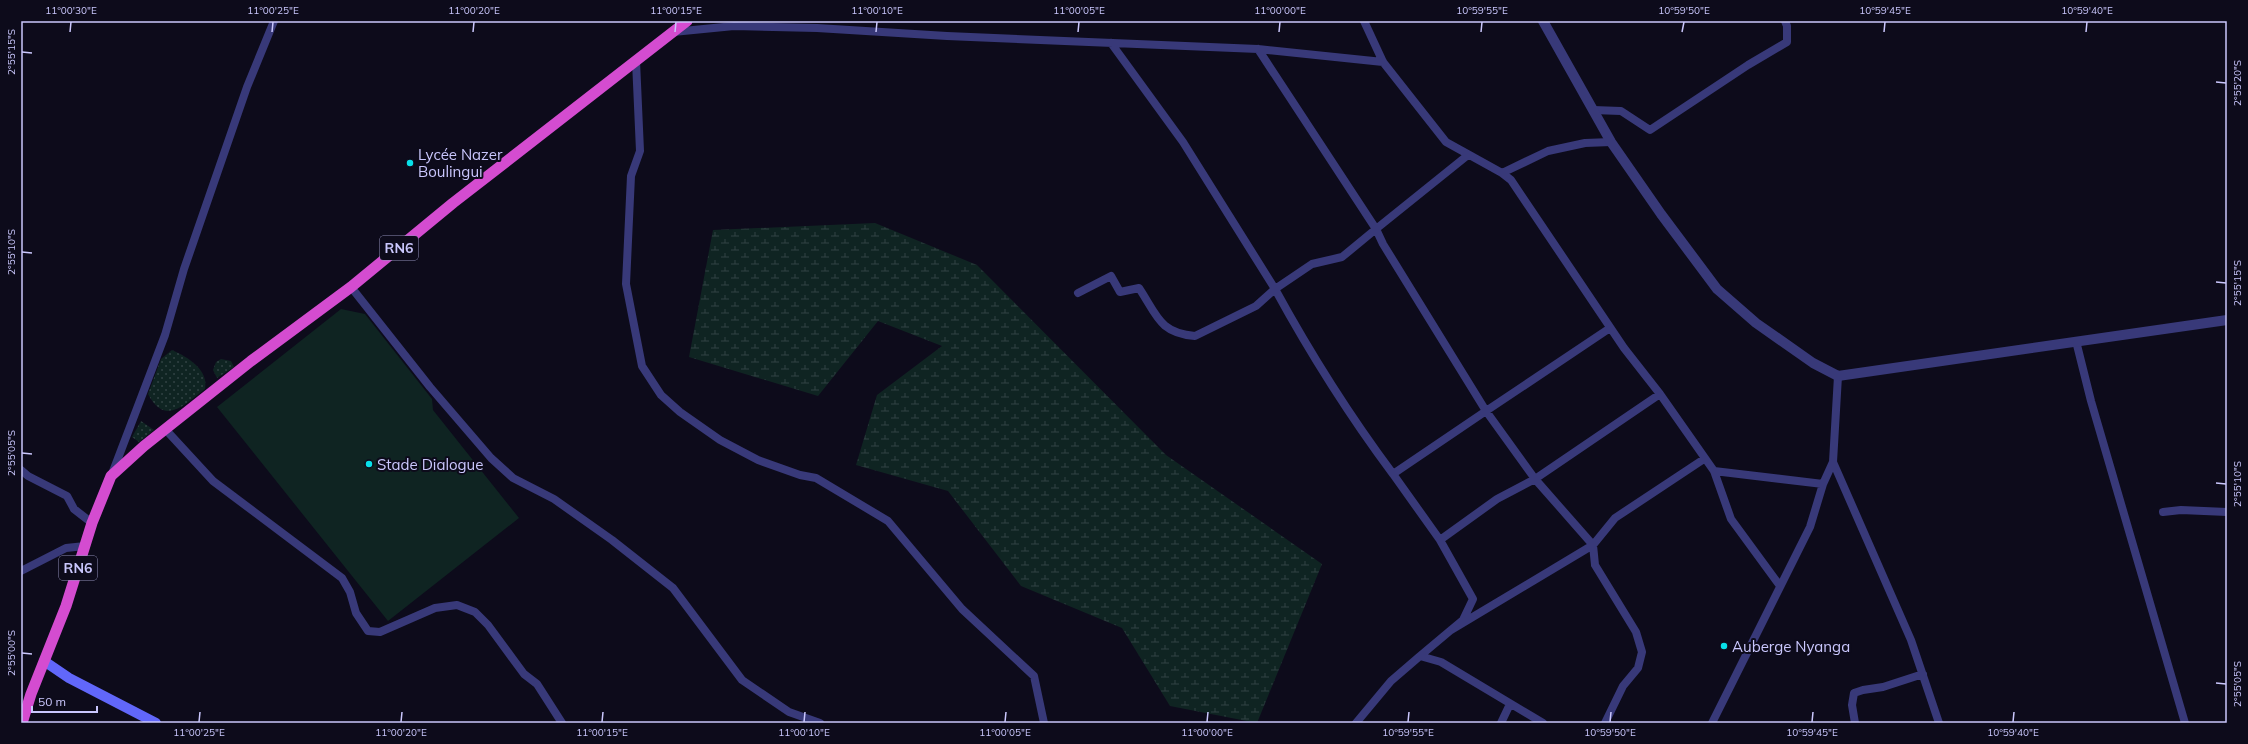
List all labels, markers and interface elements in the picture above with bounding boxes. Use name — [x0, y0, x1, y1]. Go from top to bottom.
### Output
text: 11°00'30"E — [45, 4, 97, 17]
text: 11°00'25"E — [247, 4, 299, 17]
text: 11°00'20"E — [448, 4, 500, 17]
text: 11°00'15"E — [650, 4, 702, 17]
text: 11°00'10"E — [851, 4, 903, 17]
text: 11°00'05"E — [1053, 4, 1105, 17]
text: 11°00'00"E — [1254, 4, 1306, 17]
text: 10°59'55"E — [1456, 4, 1508, 17]
text: 10°59'50"E — [1658, 4, 1710, 17]
text: 10°59'45"E — [1859, 4, 1911, 17]
text: 10°59'40"E — [2061, 4, 2113, 17]
text: 2°55'15"S — [5, 29, 18, 75]
text: 2°55'20"S — [2231, 60, 2244, 106]
place label: Lycée Nazer Boulingui — [418, 145, 503, 181]
marker: Lycée Nazer Boulingui — [405, 158, 415, 168]
text: 2°55'10"S — [5, 229, 18, 275]
road number: RN6 — [380, 236, 418, 260]
text: 2°55'15"S — [2231, 260, 2244, 306]
text: 2°55'05"S — [5, 430, 18, 476]
place label: Stade Dialogue — [377, 455, 483, 474]
marker: Stade Dialogue — [364, 459, 374, 469]
text: 2°55'10"S — [2231, 461, 2244, 507]
road number: RN6 — [59, 556, 97, 580]
text: 2°55'00"S — [5, 630, 18, 676]
place label: Auberge Nyanga — [1732, 637, 1850, 656]
marker: Auberge Nyanga — [1719, 641, 1729, 651]
text: 2°55'05"S — [2231, 661, 2244, 707]
scale bar — [32, 688, 97, 714]
text: 50 m — [38, 694, 66, 709]
text: 11°00'25"E — [173, 726, 225, 739]
text: 11°00'20"E — [375, 726, 427, 739]
text: 11°00'15"E — [576, 726, 628, 739]
text: 11°00'10"E — [778, 726, 830, 739]
text: 11°00'05"E — [979, 726, 1031, 739]
text: 11°00'00"E — [1181, 726, 1233, 739]
text: 10°59'55"E — [1382, 726, 1434, 739]
text: 10°59'50"E — [1584, 726, 1636, 739]
text: 10°59'45"E — [1786, 726, 1838, 739]
text: 10°59'40"E — [1987, 726, 2039, 739]

